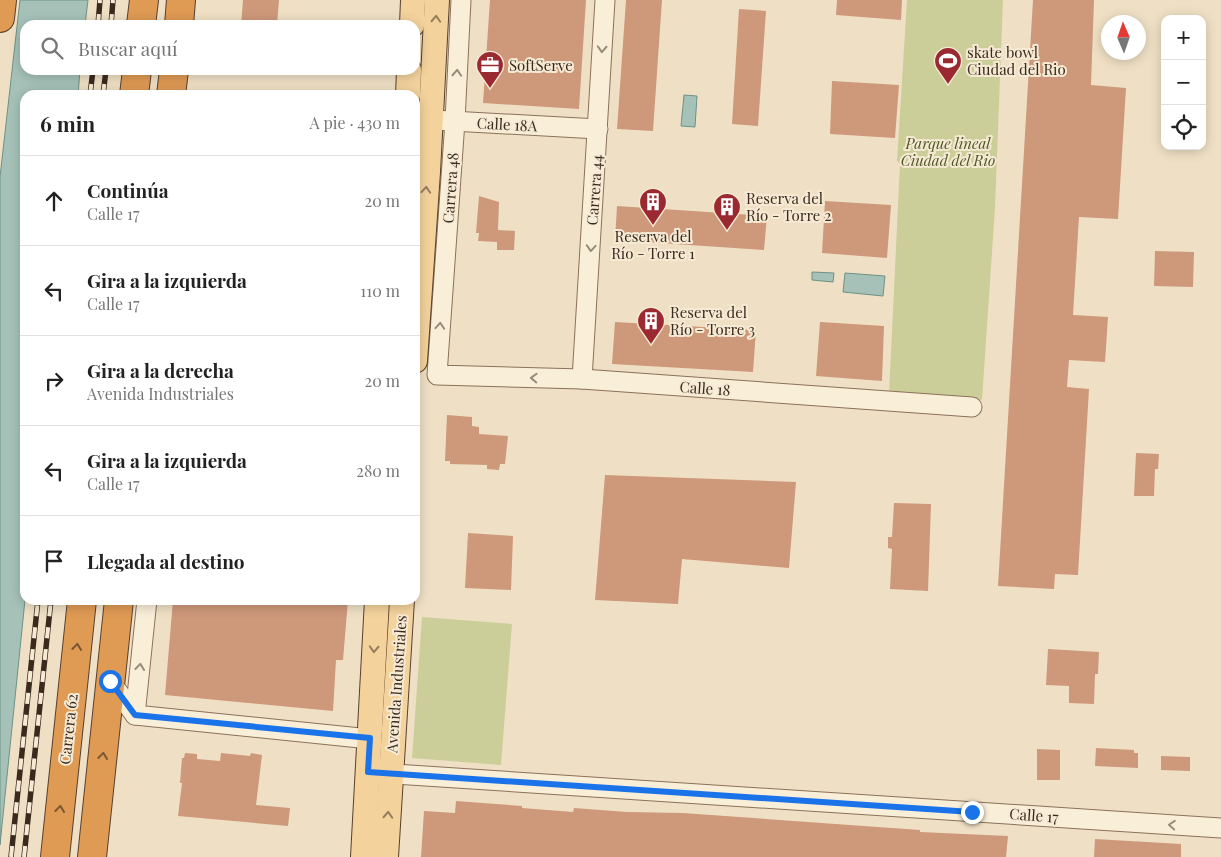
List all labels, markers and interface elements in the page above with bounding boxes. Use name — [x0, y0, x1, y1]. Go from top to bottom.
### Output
one-way arrow — [430, 15, 441, 23]
north arrow — [1101, 15, 1146, 60]
map controls — [1161, 15, 1206, 150]
button: + — [1161, 15, 1206, 60]
search box — [20, 20, 420, 75]
icon: search — [38, 34, 66, 62]
text: Buscar aquí — [78, 35, 178, 61]
place label: skate bowl Ciudad del Rio — [967, 42, 1066, 79]
one-way arrow — [597, 45, 608, 53]
sports icon: skate bowl Ciudad del Rio — [933, 46, 963, 85]
office icon: SoftServe — [475, 50, 505, 89]
place label: SoftServe — [509, 55, 573, 75]
button: − — [1161, 60, 1206, 105]
one-way arrow — [452, 68, 463, 76]
button: locate — [1161, 105, 1206, 150]
text: 6 min — [40, 109, 95, 137]
text: A pie · 430 m — [309, 112, 400, 133]
street label: Calle 18A — [476, 112, 538, 136]
park label: Parque lineal Ciudad del Rio — [901, 133, 995, 170]
street label: Carrera 48 — [438, 152, 462, 224]
street label: Carrera 44 — [582, 154, 606, 226]
text: Continúa — [87, 177, 169, 203]
one-way arrow — [421, 186, 432, 194]
icon: ahead — [40, 187, 68, 215]
building icon: Reserva del Río - Torre 1 — [638, 187, 668, 226]
place label: Reserva del Río - Torre 2 — [746, 188, 831, 225]
text: 20 m — [365, 190, 400, 211]
building icon: Reserva del Río - Torre 2 — [712, 192, 742, 231]
text: Calle 17 — [87, 203, 139, 224]
place label: Reserva del Río - Torre 1 — [611, 226, 695, 263]
one-way arrow — [585, 244, 596, 252]
text: Gira a la izquierda — [87, 267, 247, 293]
icon: left — [40, 277, 68, 305]
text: 110 m — [360, 280, 400, 301]
text: Calle 17 — [87, 293, 139, 314]
place label: Reserva del Río - Torre 3 — [670, 302, 755, 339]
building icon: Reserva del Río - Torre 3 — [636, 306, 666, 345]
one-way arrow — [435, 322, 446, 330]
text: Gira a la derecha — [87, 357, 234, 383]
icon: right — [40, 367, 68, 395]
text: 20 m — [365, 370, 400, 391]
one-way arrow — [529, 372, 537, 383]
street label: Calle 18 — [679, 376, 731, 400]
text: Avenida Industriales — [87, 383, 234, 404]
text: Gira a la izquierda — [87, 447, 247, 473]
icon: left — [40, 457, 68, 485]
text: 280 m — [356, 460, 400, 481]
text: Calle 17 — [87, 473, 139, 494]
icon: arrive — [40, 547, 68, 575]
text: Llegada al destino — [87, 548, 245, 574]
street label: Avenida Industriales — [381, 615, 411, 754]
one-way arrow — [71, 643, 82, 651]
one-way arrow — [369, 645, 380, 653]
one-way arrow — [134, 663, 145, 671]
route start — [99, 670, 122, 693]
street label: Carrera 62 — [54, 693, 82, 765]
one-way arrow — [97, 752, 108, 760]
route end — [961, 801, 984, 824]
street label: Calle 17 — [1009, 803, 1059, 827]
one-way arrow — [54, 804, 65, 812]
one-way arrow — [383, 811, 394, 819]
one-way arrow — [1168, 819, 1176, 830]

